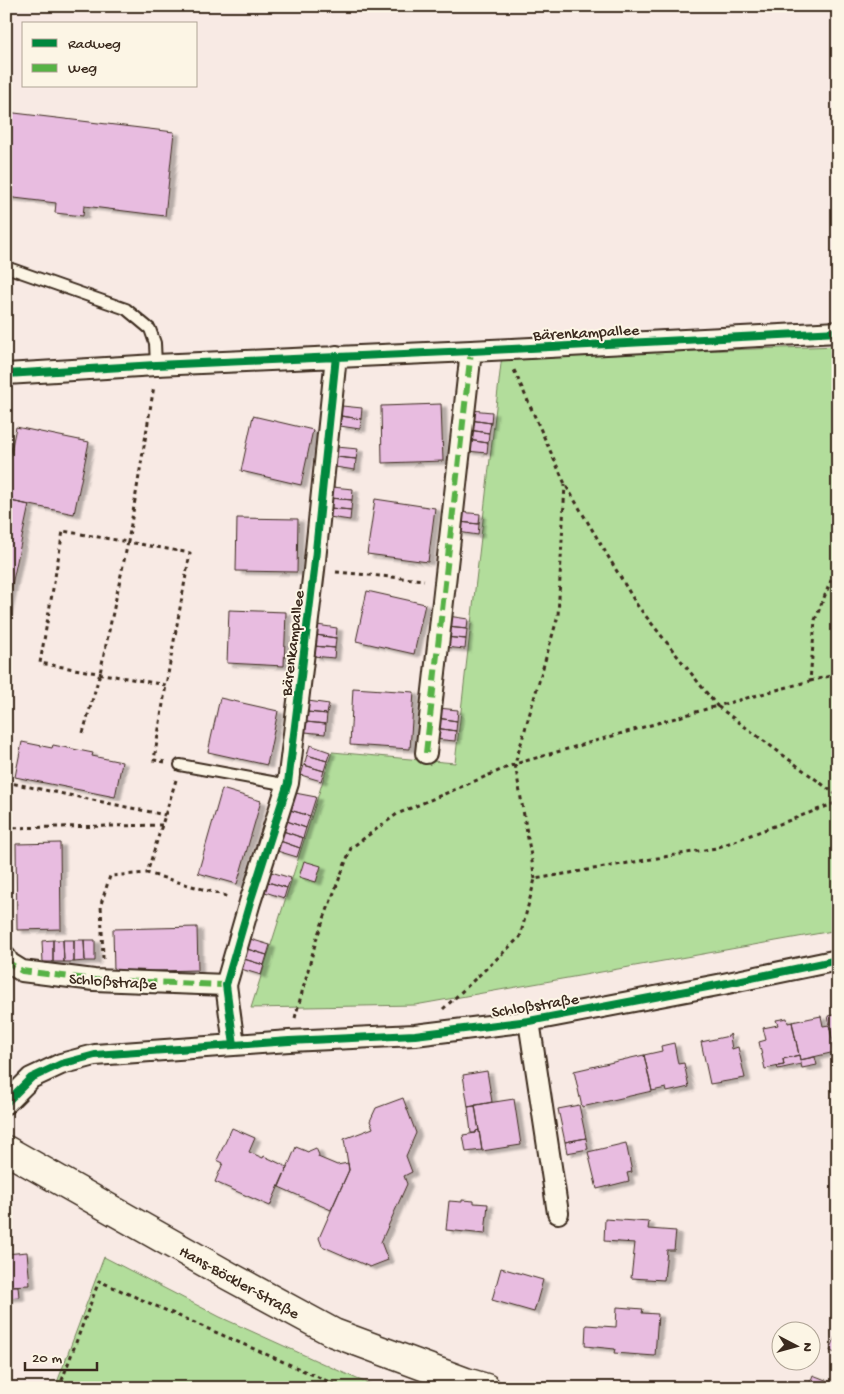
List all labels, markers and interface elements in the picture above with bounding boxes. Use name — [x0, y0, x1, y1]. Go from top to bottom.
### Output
legend — [22, 22, 198, 88]
text: Radweg — [68, 36, 121, 54]
text: Weg — [68, 60, 97, 78]
street label: Bärenkampallee — [532, 322, 640, 347]
street label: Bärenkampallee — [278, 589, 310, 698]
street label: Schloßstraße — [68, 971, 158, 996]
street label: Schloßstraße — [491, 991, 581, 1024]
street label: Hans-Böckler-Straße — [175, 1243, 302, 1325]
north arrow — [772, 1322, 822, 1372]
scale bar — [25, 1339, 98, 1371]
text: N — [798, 1342, 815, 1353]
text: 20 m — [32, 1350, 62, 1368]

